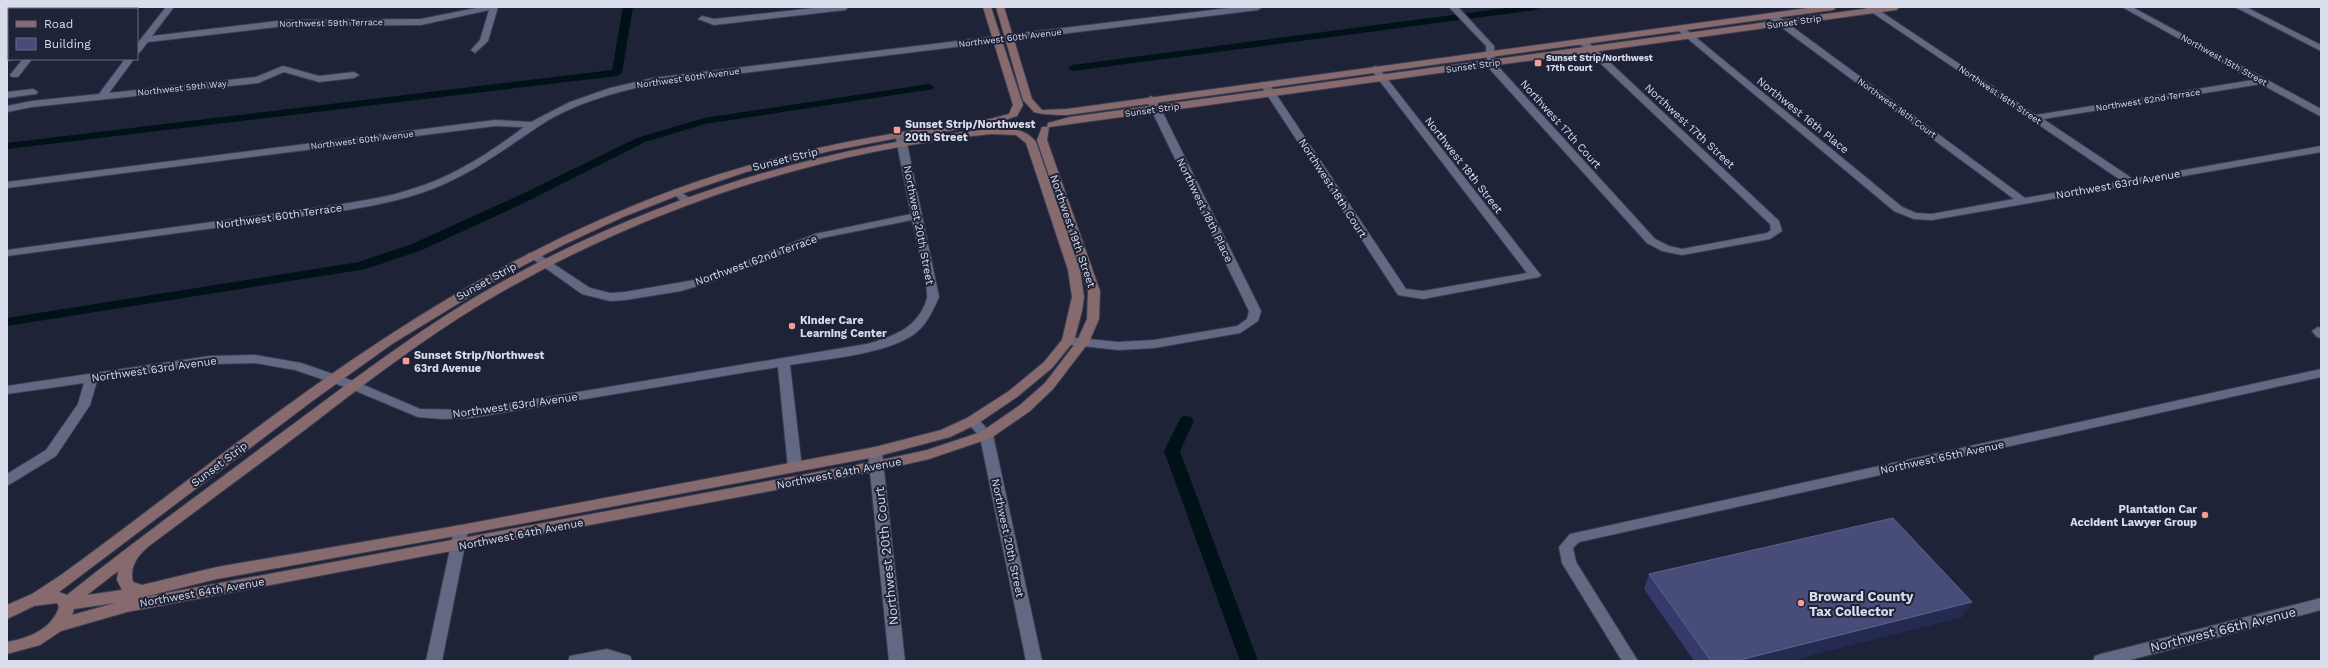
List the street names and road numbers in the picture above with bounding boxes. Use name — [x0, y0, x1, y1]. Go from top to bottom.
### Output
street label: Sunset Strip — [1766, 13, 1822, 31]
street label: Northwest 59th Terrace — [279, 17, 383, 29]
street label: Northwest 60th Avenue — [958, 27, 1062, 49]
street label: Northwest 15th Street — [2179, 32, 2269, 88]
street label: Sunset Strip — [1445, 57, 1501, 75]
street label: Northwest 16th Street — [1957, 64, 2043, 126]
street label: Northwest 60th Avenue — [636, 66, 740, 90]
street label: Northwest 16th Place — [1754, 74, 1851, 156]
street label: Northwest 16th Court — [1856, 76, 1938, 140]
street label: Northwest 17th Court — [1517, 77, 1604, 172]
street label: Northwest 59th Way — [137, 78, 227, 98]
street label: Northwest 17th Street — [1642, 81, 1738, 172]
street label: Northwest 62nd Terrace — [2095, 87, 2201, 113]
street label: Sunset Strip — [1124, 101, 1180, 119]
street label: Northwest 18th Street — [1422, 115, 1506, 216]
street label: Northwest 60th Avenue — [310, 129, 414, 151]
street label: Northwest 18th Court — [1296, 136, 1370, 240]
street label: Sunset Strip — [751, 145, 819, 174]
street label: Northwest 18th Place — [1174, 156, 1235, 264]
street label: Northwest 20th Street — [901, 164, 937, 286]
street label: Northwest 63rd Avenue — [2055, 167, 2181, 202]
street label: Northwest 19th Street — [1047, 173, 1098, 290]
street label: Northwest 60th Terrace — [215, 201, 343, 232]
street label: Northwest 62nd Terrace — [693, 232, 819, 289]
street label: Sunset Strip — [454, 259, 519, 303]
street label: Northwest 63rd Avenue — [91, 354, 217, 385]
street label: Northwest 63rd Avenue — [452, 390, 578, 421]
street label: Northwest 65th Avenue — [1879, 438, 2005, 477]
street label: Sunset Strip — [189, 439, 250, 490]
street label: Northwest 64th Avenue — [776, 455, 903, 492]
street label: Northwest 20th Street — [989, 478, 1027, 599]
street label: Northwest 20th Court — [872, 485, 901, 626]
street label: Northwest 64th Avenue — [458, 516, 585, 553]
street label: Northwest 64th Avenue — [139, 575, 266, 610]
street label: Northwest 66th Avenue — [2149, 604, 2298, 655]

